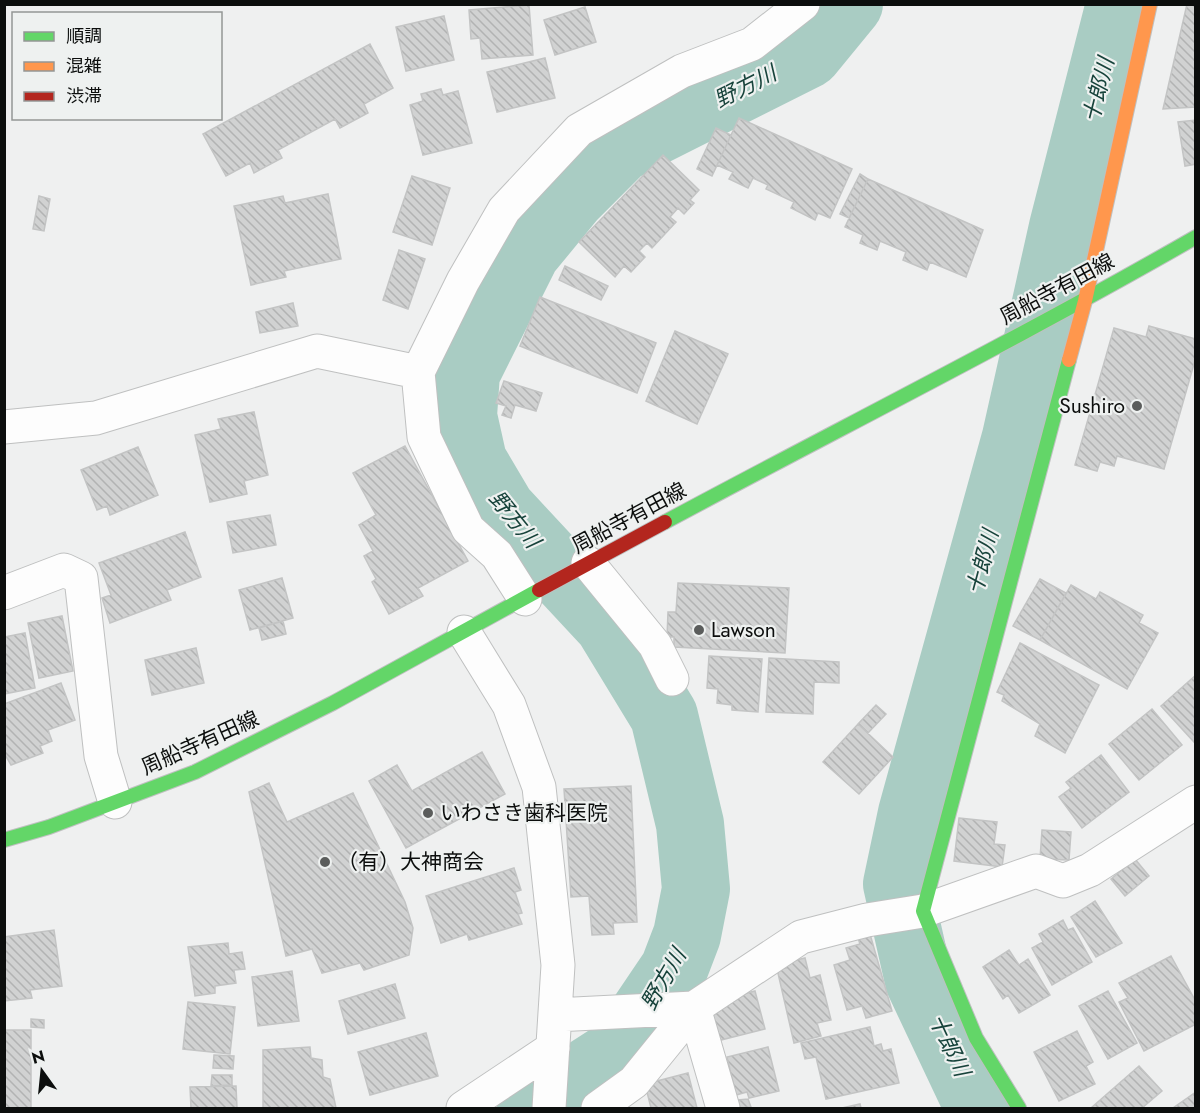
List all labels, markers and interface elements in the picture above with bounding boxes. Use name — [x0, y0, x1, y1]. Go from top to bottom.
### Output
legend — [12, 12, 222, 120]
text: 順調 — [66, 23, 102, 49]
water label: 十郎川 — [1074, 52, 1122, 126]
text: 混雑 — [66, 53, 102, 79]
water label: 野方川 — [708, 56, 783, 115]
text: 渋滞 — [66, 83, 102, 109]
street label: 周船寺有田線 — [994, 246, 1120, 332]
place label: Sushiro — [1059, 391, 1125, 421]
marker: Sushiro — [1130, 399, 1144, 413]
street label: 周船寺有田線 — [566, 475, 692, 561]
water label: 野方川 — [482, 483, 549, 556]
water label: 十郎川 — [958, 524, 1007, 598]
place label: Lawson — [711, 615, 776, 645]
marker: Lawson — [692, 623, 706, 637]
street label: 周船寺有田線 — [136, 704, 264, 782]
place label: いわさき歯科医院 — [440, 798, 608, 828]
marker: いわさき歯科医院 — [421, 806, 435, 820]
place label: （有）大神商会 — [337, 847, 484, 877]
marker: （有）大神商会 — [318, 855, 332, 869]
water label: 野方川 — [633, 941, 694, 1016]
water label: 十郎川 — [922, 1008, 979, 1083]
north arrow — [12, 1041, 72, 1101]
text: N — [29, 1044, 47, 1070]

